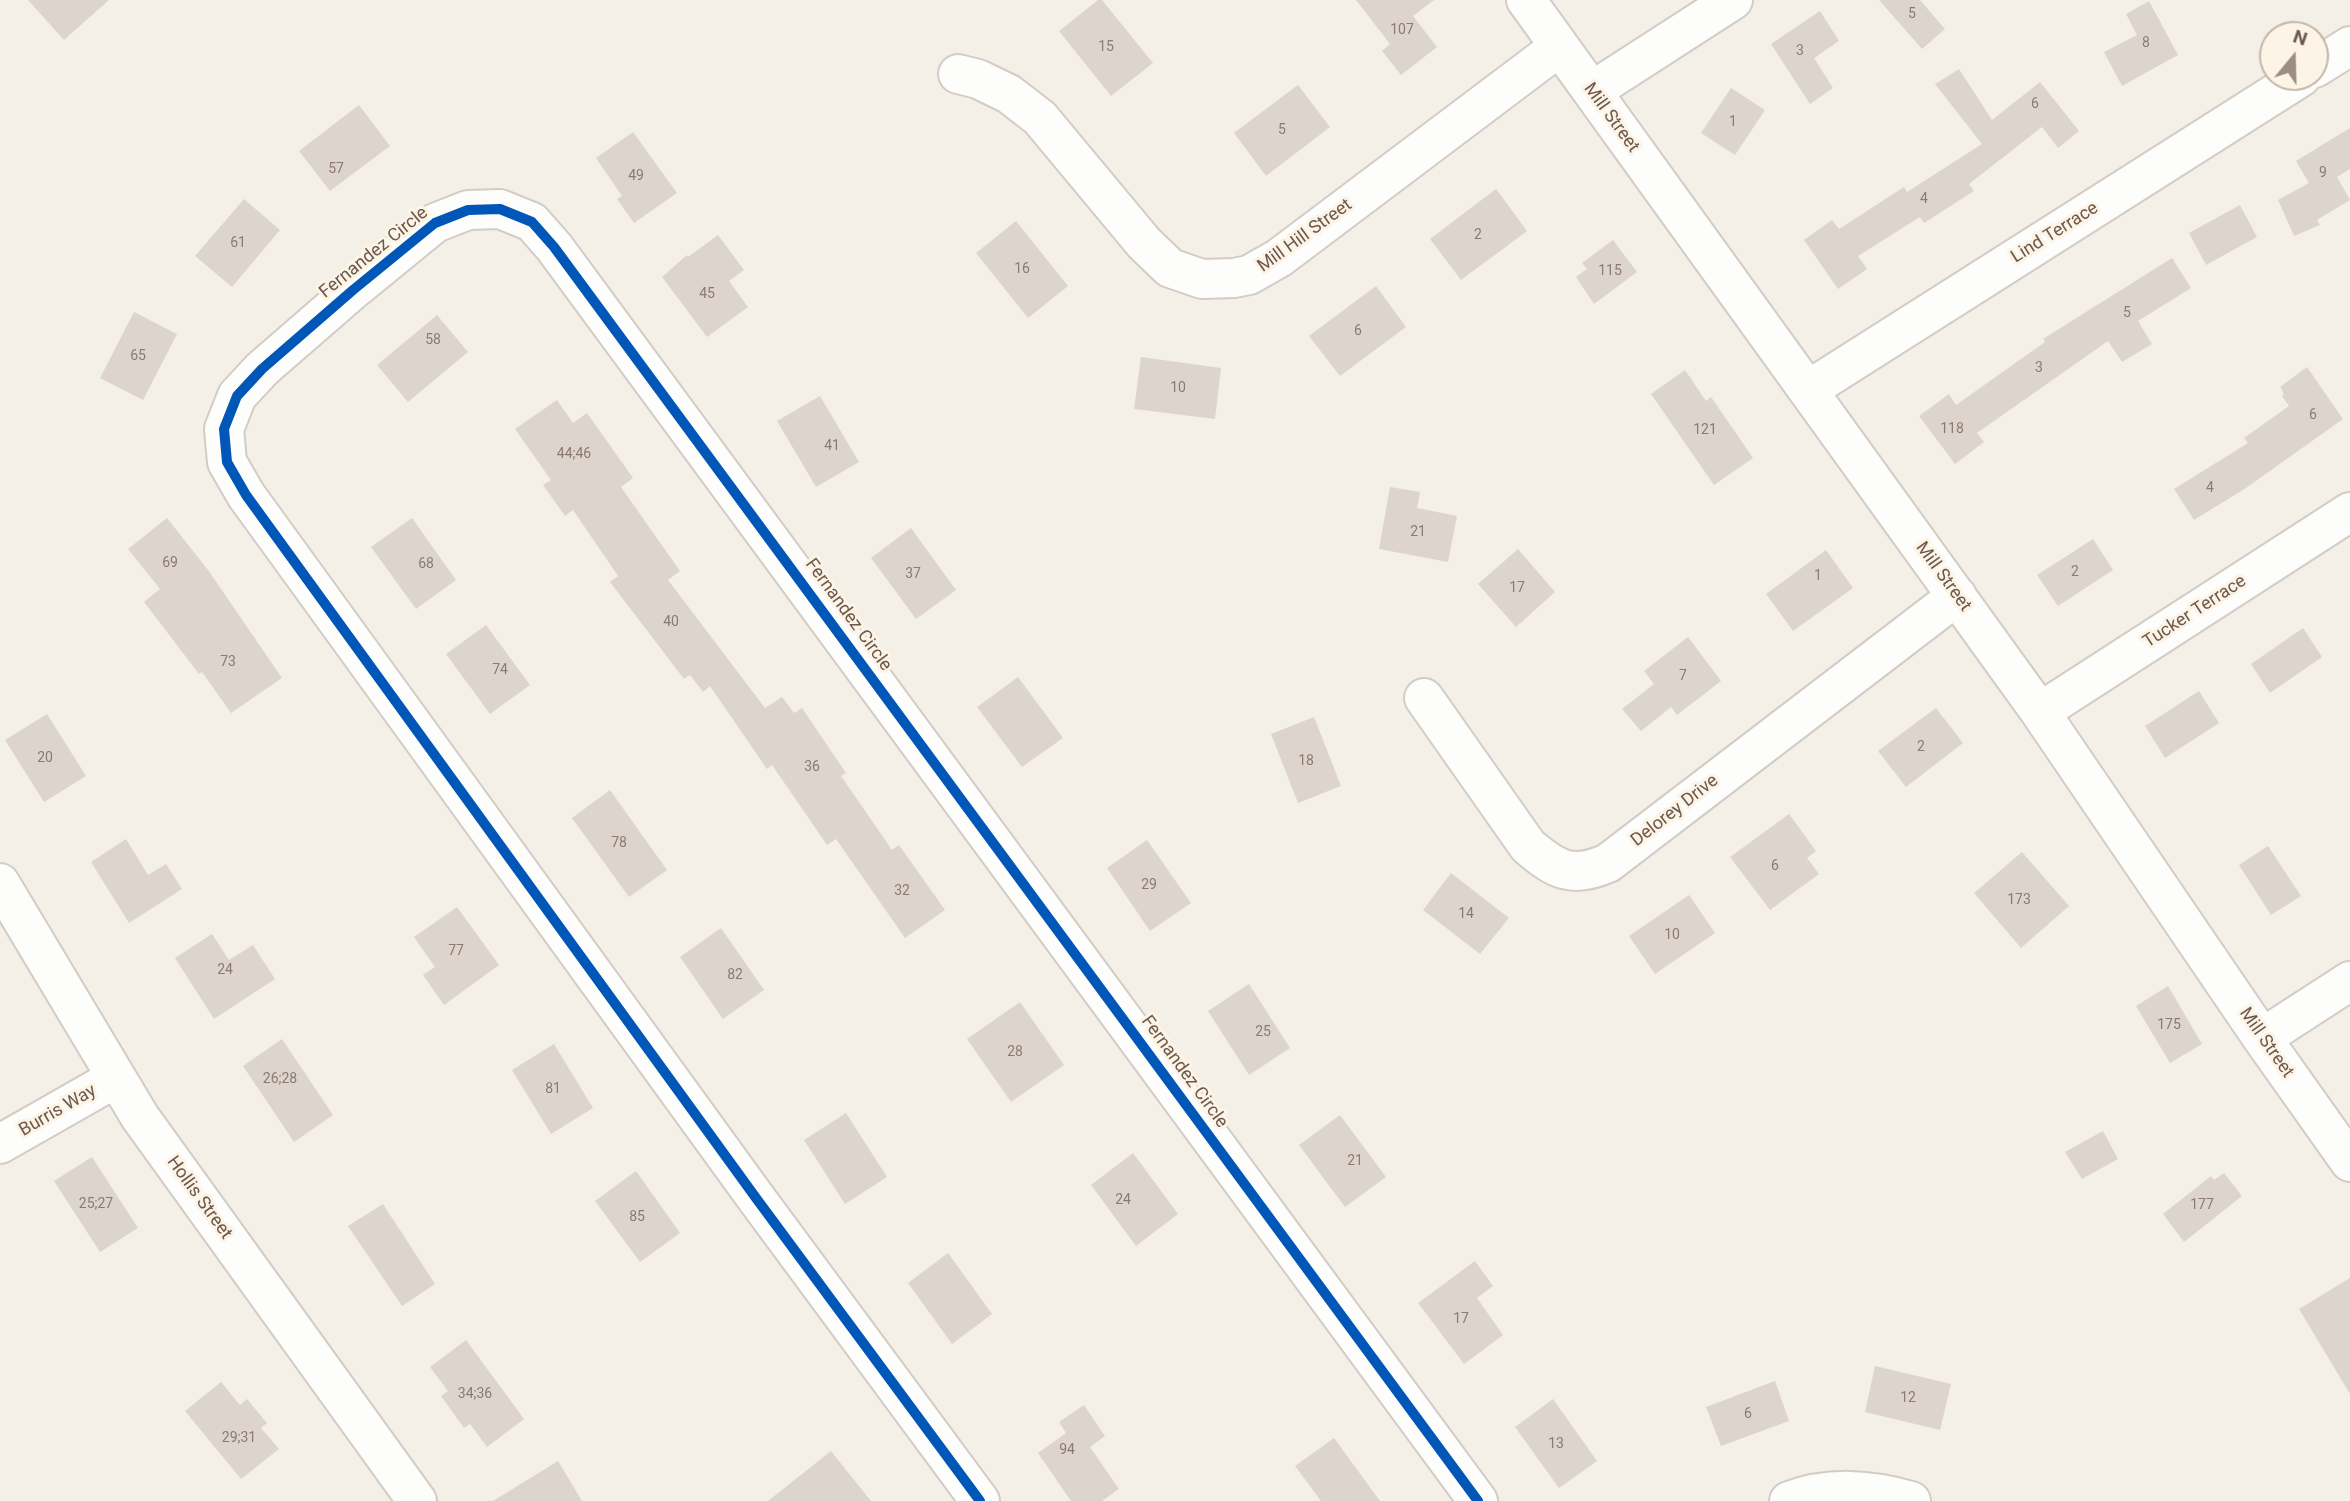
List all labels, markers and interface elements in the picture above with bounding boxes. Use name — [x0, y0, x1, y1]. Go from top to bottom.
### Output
house number: 5 — [1908, 6, 1916, 22]
north arrow — [2259, 21, 2329, 91]
house number: 107 — [1390, 22, 1414, 38]
text: N — [2290, 25, 2310, 51]
house number: 8 — [2142, 35, 2150, 51]
house number: 15 — [1098, 39, 1114, 55]
house number: 3 — [1796, 43, 1804, 59]
street label: Mill Street — [1579, 79, 1643, 157]
house number: 6 — [2031, 96, 2039, 112]
house number: 1 — [1729, 114, 1737, 130]
house number: 5 — [1278, 122, 1286, 138]
house number: 57 — [328, 161, 344, 177]
house number: 9 — [2319, 165, 2327, 181]
house number: 49 — [628, 168, 644, 184]
house number: 4 — [1920, 191, 1928, 207]
street label: Mill Hill Street — [1254, 195, 1356, 277]
street label: Lind Terrace — [2007, 198, 2103, 268]
street label: Fernandez Circle — [315, 203, 433, 303]
house number: 2 — [1474, 227, 1482, 243]
house number: 61 — [230, 235, 246, 251]
house number: 16 — [1014, 261, 1030, 277]
house number: 115 — [1598, 263, 1622, 279]
house number: 45 — [699, 286, 715, 302]
house number: 5 — [2123, 305, 2131, 321]
house number: 6 — [1354, 323, 1362, 339]
house number: 58 — [425, 332, 441, 348]
house number: 65 — [130, 348, 146, 364]
house number: 3 — [2035, 360, 2043, 376]
house number: 10 — [1170, 380, 1186, 396]
house number: 6 — [2309, 407, 2317, 423]
house number: 118 — [1940, 421, 1964, 437]
house number: 121 — [1693, 422, 1717, 438]
house number: 41 — [824, 438, 840, 454]
house number: 44;46 — [557, 446, 591, 462]
house number: 4 — [2206, 480, 2214, 496]
house number: 21 — [1410, 524, 1426, 540]
street label: Mill Street — [1911, 538, 1975, 616]
house number: 69 — [162, 555, 178, 571]
street label: Fernandez Circle — [800, 555, 896, 675]
house number: 68 — [418, 556, 434, 572]
house number: 2 — [2071, 564, 2079, 580]
house number: 37 — [905, 566, 921, 582]
house number: 1 — [1814, 568, 1822, 584]
street label: Tucker Terrace — [2139, 571, 2251, 653]
house number: 17 — [1509, 580, 1525, 596]
house number: 40 — [663, 614, 679, 630]
house number: 73 — [220, 654, 236, 670]
house number: 74 — [492, 662, 508, 678]
house number: 7 — [1679, 668, 1687, 684]
house number: 2 — [1917, 739, 1925, 755]
house number: 20 — [37, 750, 53, 766]
house number: 18 — [1298, 753, 1314, 769]
house number: 36 — [804, 759, 820, 775]
street label: Delorey Drive — [1627, 770, 1723, 852]
house number: 78 — [611, 835, 627, 851]
house number: 6 — [1771, 858, 1779, 874]
house number: 29 — [1141, 877, 1157, 893]
house number: 32 — [894, 883, 910, 899]
house number: 173 — [2007, 892, 2031, 908]
house number: 14 — [1458, 906, 1474, 922]
house number: 10 — [1664, 927, 1680, 943]
house number: 77 — [448, 943, 464, 959]
house number: 24 — [217, 962, 233, 978]
house number: 82 — [727, 967, 743, 983]
street label: Mill Street — [2234, 1004, 2298, 1082]
street label: Fernandez Circle — [1136, 1012, 1232, 1132]
house number: 175 — [2157, 1017, 2181, 1033]
house number: 25 — [1255, 1024, 1271, 1040]
house number: 28 — [1007, 1044, 1023, 1060]
house number: 26;28 — [263, 1071, 297, 1087]
street label: Burris Way — [16, 1080, 100, 1142]
house number: 81 — [545, 1081, 561, 1097]
street label: Hollis Street — [162, 1152, 236, 1244]
house number: 21 — [1347, 1153, 1363, 1169]
house number: 24 — [1115, 1192, 1131, 1208]
house number: 25;27 — [79, 1196, 113, 1212]
house number: 177 — [2190, 1197, 2214, 1213]
house number: 85 — [629, 1209, 645, 1225]
house number: 17 — [1453, 1311, 1469, 1327]
house number: 34;36 — [458, 1386, 492, 1402]
house number: 12 — [1900, 1390, 1916, 1406]
house number: 6 — [1744, 1406, 1752, 1422]
house number: 29;31 — [222, 1430, 256, 1446]
house number: 13 — [1548, 1436, 1564, 1452]
house number: 94 — [1059, 1442, 1075, 1458]

